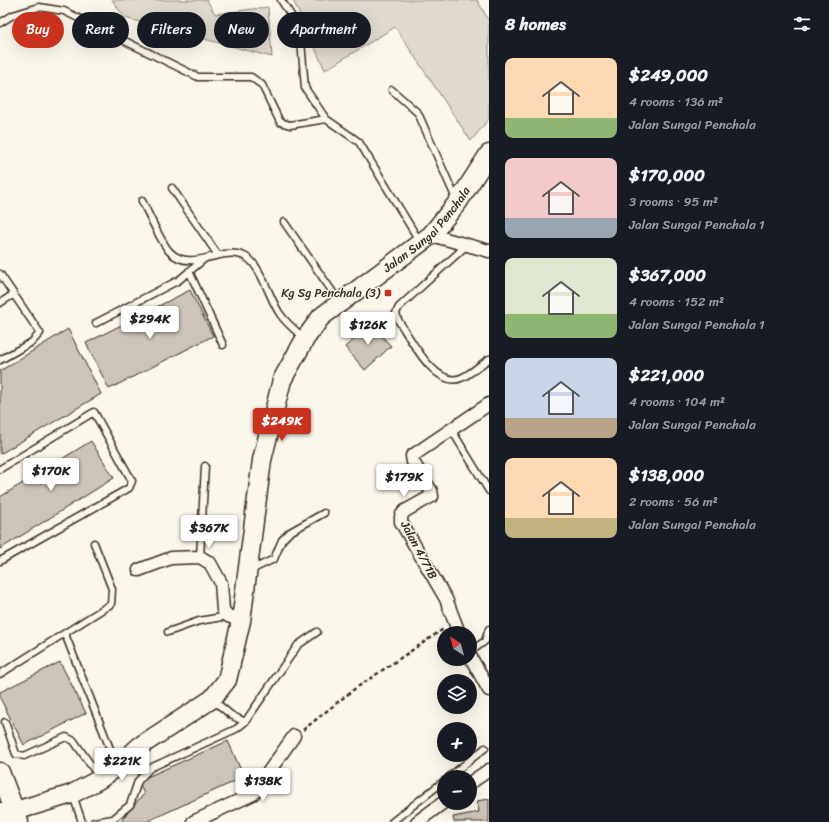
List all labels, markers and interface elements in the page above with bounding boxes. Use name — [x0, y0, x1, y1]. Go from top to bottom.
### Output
text: 8 homes — [505, 9, 566, 39]
chip: Buy — [12, 12, 64, 48]
chip: Rent — [72, 12, 129, 48]
chip: Filters — [137, 12, 206, 48]
chip: New — [214, 12, 269, 48]
chip: Apartment — [277, 12, 371, 48]
icon: filters — [791, 13, 813, 35]
text: $249,000 — [629, 60, 708, 90]
icon: home — [537, 74, 585, 122]
text: 4 rooms · 136 m² — [629, 90, 723, 113]
text: Jalan Sungai Penchala — [629, 113, 756, 136]
text: $170,000 — [629, 160, 705, 190]
icon: home — [537, 174, 585, 222]
street label: Jalan Sungai Penchala — [377, 181, 477, 279]
text: 3 rooms · 95 m² — [629, 190, 718, 213]
text: Jalan Sungai Penchala 1 — [629, 213, 765, 236]
text: $367,000 — [629, 260, 706, 290]
icon: home — [537, 274, 585, 322]
place label: Kg Sg Penchala (3) — [281, 282, 381, 304]
marker: Kg Sg Penchala (3) — [383, 288, 393, 298]
text: 4 rooms · 152 m² — [629, 290, 724, 313]
pin: $294K — [122, 306, 178, 340]
text: $294K — [130, 307, 170, 330]
pin: $126K — [340, 312, 396, 346]
text: $126K — [349, 313, 387, 336]
text: Jalan Sungai Penchala 1 — [629, 313, 765, 336]
text: $221,000 — [629, 360, 704, 390]
icon: home — [537, 374, 585, 422]
text: 4 rooms · 104 m² — [629, 390, 725, 413]
pin: $249K — [254, 408, 310, 442]
text: $249K — [262, 409, 302, 432]
text: Jalan Sungai Penchala — [629, 413, 756, 436]
pin: $170K — [23, 458, 79, 492]
text: $170K — [32, 459, 70, 482]
text: $138,000 — [629, 460, 704, 490]
pin: $179K — [376, 464, 432, 498]
text: $179K — [385, 465, 423, 488]
icon: home — [537, 474, 585, 522]
text: 2 rooms · 56 m² — [629, 490, 718, 513]
text: Jalan Sungai Penchala — [629, 513, 756, 536]
pin: $367K — [181, 515, 237, 549]
text: $367K — [190, 516, 228, 539]
street label: Jalan 4/71B — [394, 516, 444, 584]
north arrow — [437, 626, 477, 666]
map controls — [437, 626, 477, 810]
button: layers — [437, 674, 477, 714]
button: + — [437, 722, 477, 762]
pin: $221K — [94, 748, 150, 782]
text: $221K — [103, 749, 141, 772]
pin: $138K — [235, 768, 291, 802]
text: $138K — [244, 769, 282, 792]
button: − — [437, 770, 477, 810]

